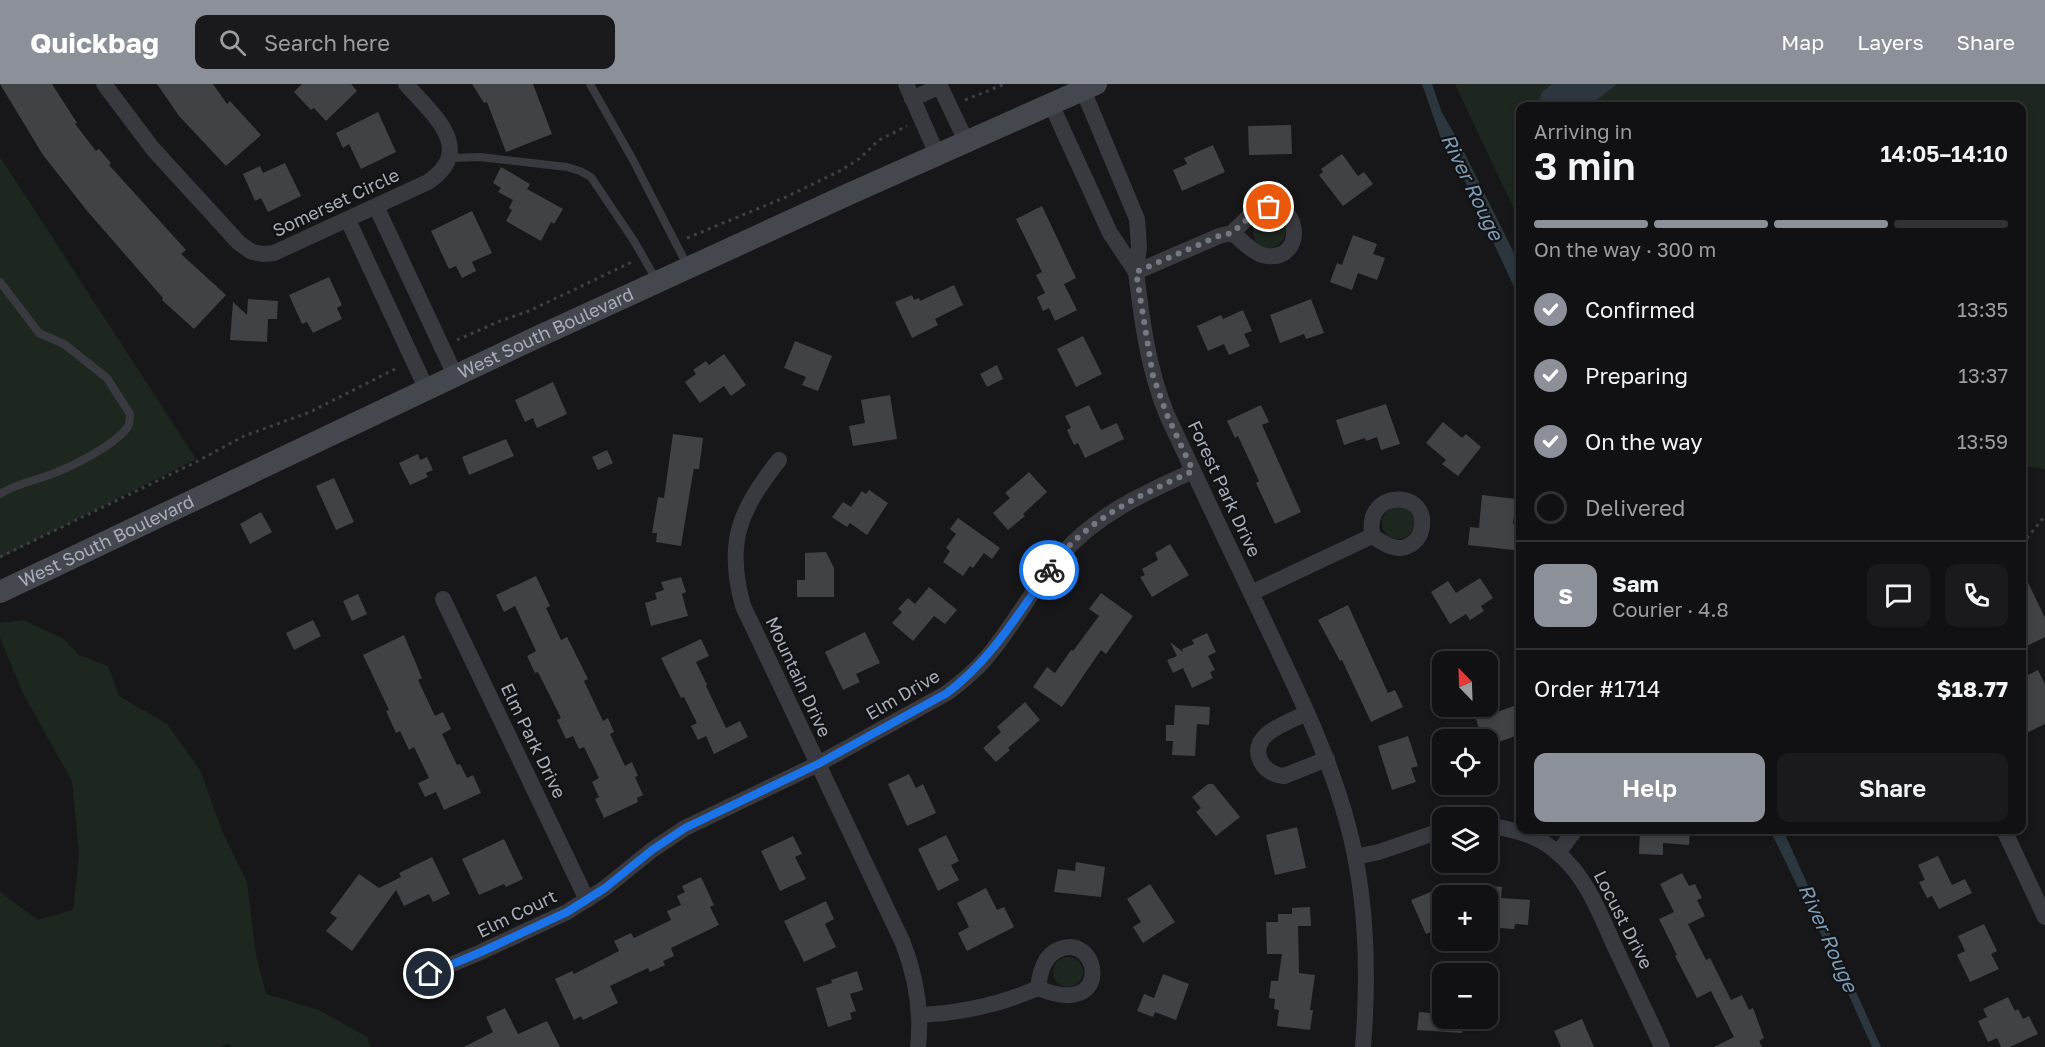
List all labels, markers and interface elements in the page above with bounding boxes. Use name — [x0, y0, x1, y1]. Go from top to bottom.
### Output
search box — [195, 15, 615, 69]
text: Quickbag — [30, 26, 159, 59]
icon: search — [216, 26, 249, 59]
text: Search here — [264, 29, 390, 56]
text: Map — [1781, 29, 1824, 55]
text: Layers — [1857, 29, 1924, 55]
text: Share — [1957, 29, 2015, 55]
text: Arriving in — [1534, 119, 1632, 143]
water label: River Rouge — [1436, 129, 1510, 245]
text: 14:05–14:10 — [1881, 140, 2008, 167]
text: 3 min — [1534, 142, 1636, 189]
street label: Somerset Circle — [269, 163, 402, 241]
pin — [1243, 181, 1294, 232]
icon: bag — [1252, 190, 1285, 223]
text: On the way · 300 m — [1534, 237, 1716, 261]
street label: West South Boulevard — [454, 282, 637, 383]
icon: check — [1534, 293, 1567, 326]
text: Confirmed — [1585, 296, 1695, 323]
text: 13:35 — [1957, 297, 2008, 321]
icon: check — [1534, 359, 1567, 392]
text: Preparing — [1585, 362, 1688, 389]
text: 13:37 — [1958, 363, 2008, 387]
street label: Forest Park Drive — [1184, 417, 1266, 560]
icon: check — [1534, 425, 1567, 458]
text: On the way — [1585, 428, 1703, 455]
text: 13:59 — [1957, 429, 2008, 453]
street label: West South Boulevard — [15, 490, 197, 591]
text: Delivered — [1585, 494, 1685, 521]
courier — [1019, 540, 1079, 600]
icon: bike — [1033, 554, 1066, 587]
button: chat — [1867, 564, 1930, 627]
button: phone — [1945, 564, 2008, 627]
text: Sam — [1612, 570, 1659, 597]
text: S — [1558, 582, 1573, 609]
text: Courier · 4.8 — [1612, 597, 1729, 621]
street label: Mountain Drive — [761, 613, 836, 740]
north arrow — [1432, 651, 1498, 717]
map controls — [1432, 651, 1498, 1029]
street label: Elm Drive — [862, 664, 943, 724]
text: Order #1714 — [1534, 675, 1660, 702]
text: $18.77 — [1937, 675, 2008, 702]
street label: Elm Park Drive — [497, 679, 571, 802]
button: locate — [1432, 729, 1498, 795]
button: Help — [1534, 753, 1765, 822]
button: Share — [1777, 753, 2008, 822]
button: layers — [1432, 807, 1498, 873]
street label: Locust Drive — [1590, 867, 1658, 972]
water label: River Rouge — [1794, 880, 1864, 997]
street label: Elm Court — [473, 884, 560, 942]
button: + — [1432, 885, 1498, 951]
pin — [403, 948, 454, 999]
icon: home — [412, 957, 445, 990]
button: − — [1432, 963, 1498, 1029]

